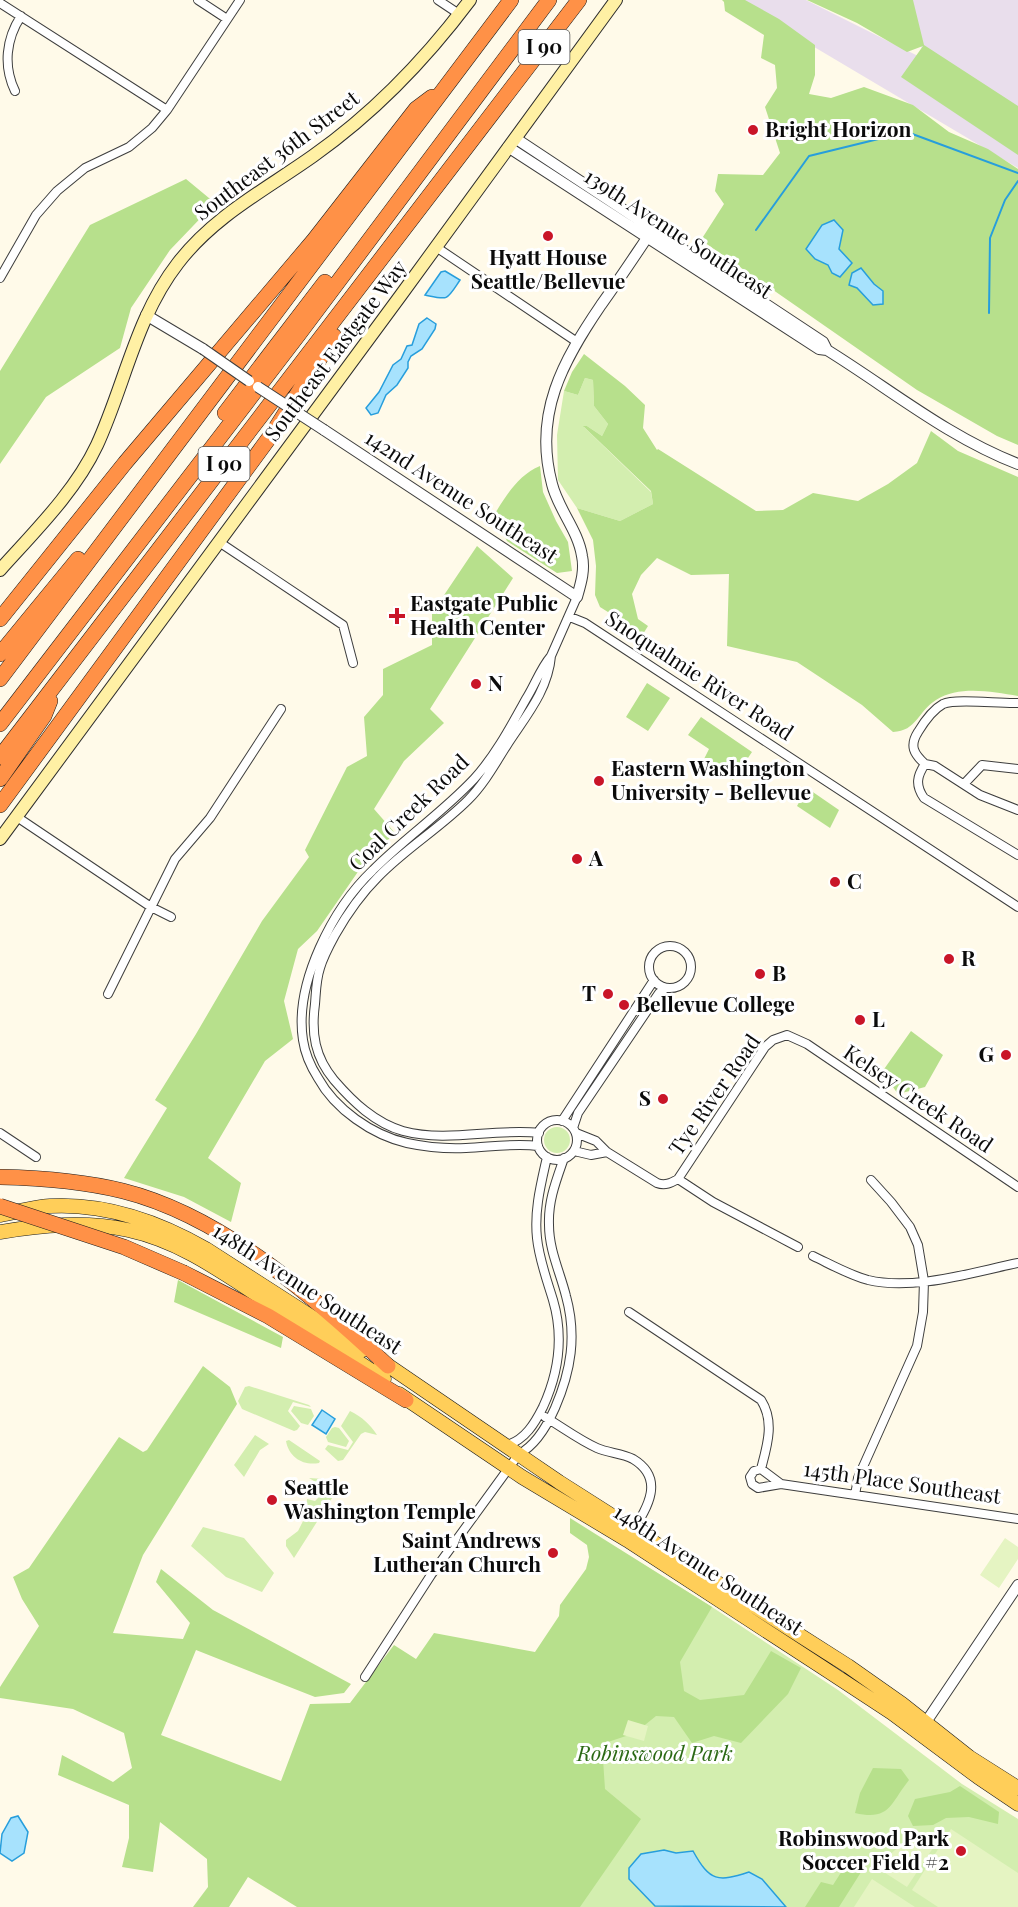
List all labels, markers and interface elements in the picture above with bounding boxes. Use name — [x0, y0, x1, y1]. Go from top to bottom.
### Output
road number: I 90 — [518, 30, 570, 64]
street label: Southeast 36th Street — [188, 83, 364, 226]
place label: Bright Horizon — [765, 114, 912, 142]
marker: Bright Horizon — [746, 123, 760, 137]
street label: 139th Avenue Southeast — [580, 161, 779, 304]
marker: Hyatt House Seattle/Bellevue — [541, 229, 555, 243]
place label: Hyatt House Seattle/Bellevue — [471, 242, 625, 294]
street label: Southeast Eastgate Way — [257, 253, 412, 446]
street label: 142nd Avenue Southeast — [360, 422, 564, 569]
road number: I 90 — [198, 447, 250, 481]
place label: Eastgate Public Health Center — [410, 588, 558, 640]
street label: Snoqualmie River Road — [601, 603, 800, 746]
marker: Eastgate Public Health Center — [388, 607, 406, 625]
place label: N — [488, 668, 503, 696]
marker: N — [469, 677, 483, 691]
street label: Coal Creek Road — [342, 747, 474, 876]
place label: Eastern Washington University - Bellevue — [611, 753, 811, 805]
marker: Eastern Washington University - Bellevue — [592, 774, 606, 788]
place label: A — [588, 843, 604, 871]
marker: A — [570, 852, 584, 866]
place label: C — [847, 866, 862, 894]
marker: C — [828, 875, 842, 889]
place label: R — [961, 943, 976, 971]
marker: R — [942, 952, 956, 966]
place label: B — [772, 958, 786, 986]
marker: B — [753, 967, 767, 981]
place label: T — [582, 978, 596, 1006]
marker: T — [601, 987, 615, 1001]
place label: Bellevue College — [636, 989, 795, 1017]
marker: Bellevue College — [617, 998, 631, 1012]
place label: L — [872, 1004, 885, 1032]
marker: L — [853, 1013, 867, 1027]
street label: Tye River Road — [661, 1028, 765, 1160]
street label: Kelsey Creek Road — [839, 1037, 999, 1158]
place label: G — [979, 1039, 994, 1067]
marker: G — [999, 1048, 1013, 1062]
place label: S — [639, 1083, 651, 1111]
marker: S — [656, 1092, 670, 1106]
street label: 148th Avenue Southeast — [208, 1215, 409, 1359]
street label: 145th Place Southeast — [802, 1453, 1003, 1509]
place label: Seattle Washington Temple — [283, 1472, 476, 1524]
marker: Seattle Washington Temple — [265, 1493, 279, 1507]
street label: 148th Avenue Southeast — [609, 1496, 810, 1640]
place label: Saint Andrews Lutheran Church — [373, 1525, 541, 1577]
marker: Saint Andrews Lutheran Church — [546, 1546, 560, 1560]
park label: Robinswood Park — [576, 1738, 733, 1766]
place label: Robinswood Park Soccer Field #2 — [778, 1823, 950, 1875]
marker: Robinswood Park Soccer Field #2 — [954, 1844, 968, 1858]

